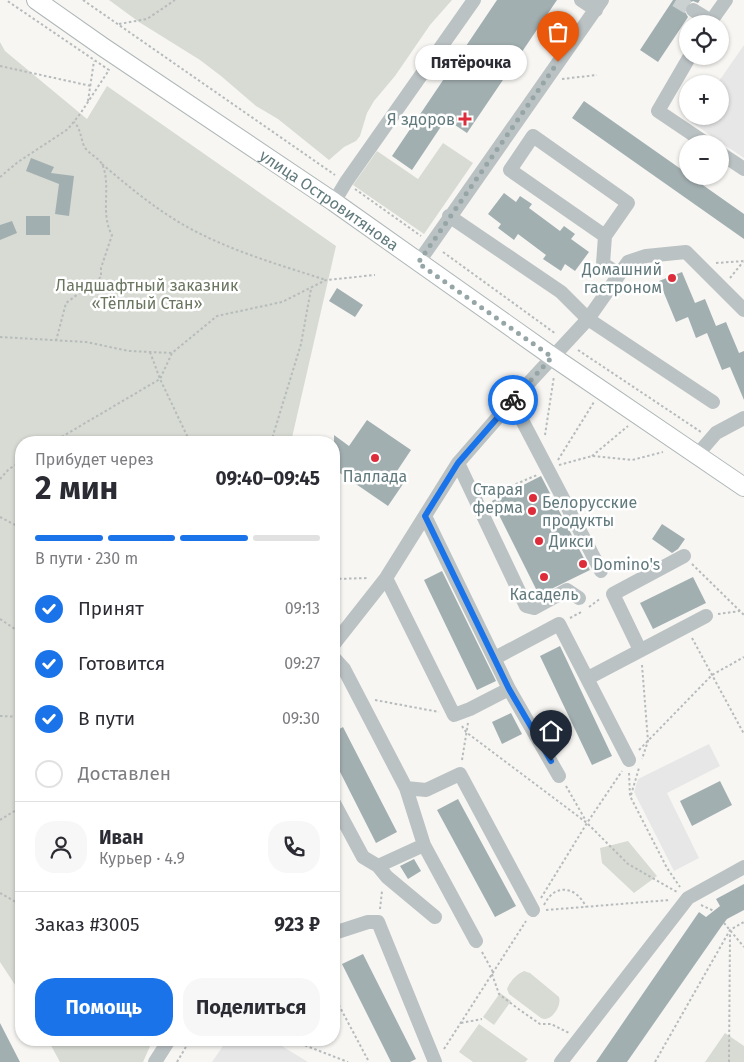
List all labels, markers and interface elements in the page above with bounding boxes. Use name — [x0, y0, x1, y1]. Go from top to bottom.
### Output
pin — [537, 11, 579, 62]
map controls — [679, 15, 729, 185]
button: locate — [679, 15, 729, 65]
icon: bag — [544, 18, 572, 46]
callout: Пятёрочка — [416, 44, 528, 80]
text: Пятёрочка — [431, 53, 511, 72]
button: + — [679, 75, 729, 125]
place label: Я здоров — [387, 110, 455, 129]
marker: Я здоров — [459, 113, 471, 125]
button: − — [679, 135, 729, 185]
street label: улица Островитянова — [256, 145, 403, 254]
place label: Домашний гастроном — [581, 260, 662, 297]
marker: Домашний гастроном — [666, 272, 678, 284]
park label: Ландшафтный заказник «Тёплый Стан» — [56, 276, 239, 313]
courier — [488, 375, 538, 425]
icon: bike — [499, 386, 527, 414]
text: Прибудет через — [35, 450, 154, 469]
marker: Паллада — [369, 452, 381, 464]
text: 09:40–09:45 — [215, 467, 320, 490]
place label: Паллада — [343, 467, 407, 486]
text: 2 мин — [35, 469, 118, 507]
place label: Старая ферма — [472, 480, 523, 517]
marker: Старая ферма — [527, 492, 539, 504]
place label: Белорусские продукты — [542, 493, 637, 530]
marker: Белорусские продукты — [526, 505, 538, 517]
place label: Дикси — [548, 532, 594, 551]
marker: Дикси — [533, 535, 545, 547]
text: В пути · 230 m — [35, 549, 138, 568]
place label: Domino's — [593, 555, 660, 574]
marker: Domino's — [577, 558, 589, 570]
marker: Касадель — [538, 571, 550, 583]
place label: Касадель — [509, 585, 579, 604]
icon: check — [35, 595, 63, 623]
text: Принят — [78, 597, 144, 620]
text: 09:13 — [285, 599, 320, 618]
icon: check — [35, 650, 63, 678]
text: Готовится — [78, 652, 165, 675]
text: 09:27 — [284, 654, 320, 673]
icon: check — [35, 705, 63, 733]
text: В пути — [78, 707, 135, 730]
text: 09:30 — [282, 709, 320, 728]
pin — [530, 710, 572, 761]
icon: home — [537, 717, 565, 745]
text: Доставлен — [78, 762, 171, 785]
button: person — [35, 821, 87, 873]
button: phone — [268, 821, 320, 873]
text: Иван — [99, 826, 144, 849]
text: Курьер · 4.9 — [99, 849, 185, 868]
text: Заказ #3005 — [35, 913, 140, 936]
text: 923 ₽ — [274, 913, 320, 936]
button: Помощь — [35, 978, 173, 1036]
button: Поделиться — [183, 978, 320, 1036]

